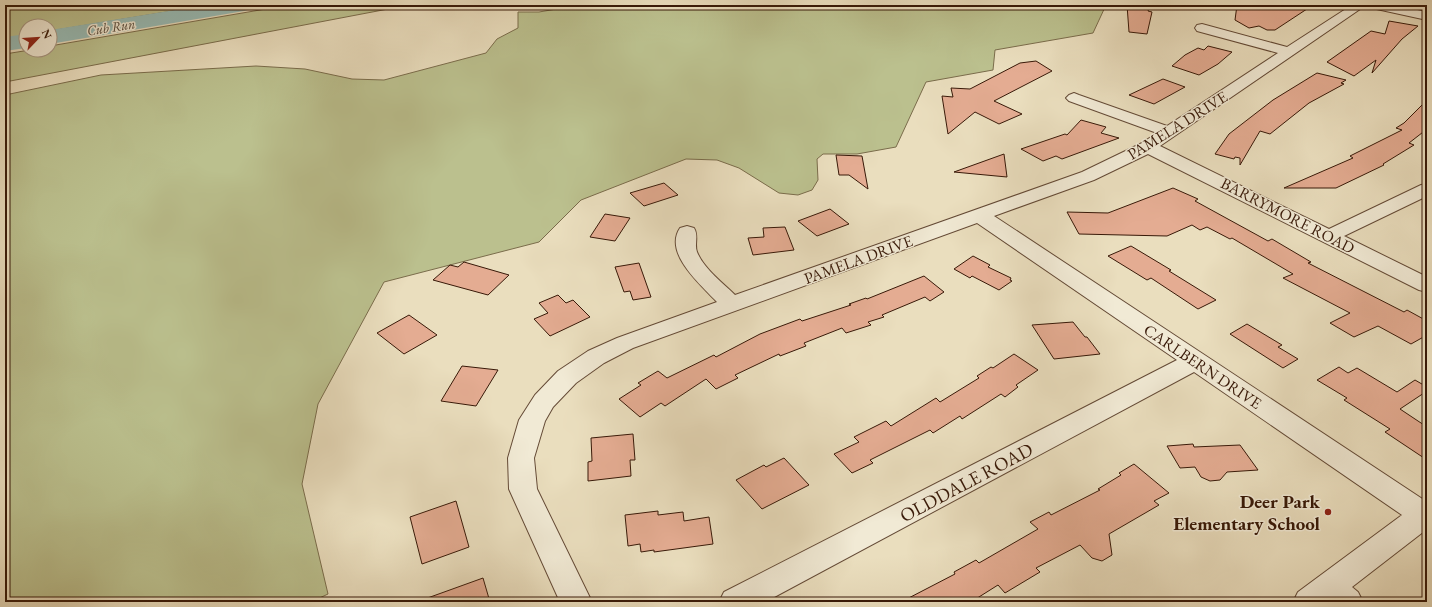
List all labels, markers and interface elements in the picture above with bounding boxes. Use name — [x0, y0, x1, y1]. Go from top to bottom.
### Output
water label: Cub Run — [86, 14, 136, 40]
north arrow — [18, 18, 58, 58]
text: N — [39, 27, 55, 41]
street label: PAMELA DRIVE — [1123, 86, 1231, 165]
street label: BARRYMORE ROAD — [1217, 173, 1358, 258]
street label: PAMELA DRIVE — [801, 230, 915, 289]
street label: CARLBERN DRIVE — [1140, 319, 1266, 414]
street label: OLDDALE ROAD — [895, 437, 1037, 528]
place label: Deer Park Elementary School — [1173, 489, 1321, 536]
marker: Deer Park Elementary School — [1323, 507, 1333, 517]

